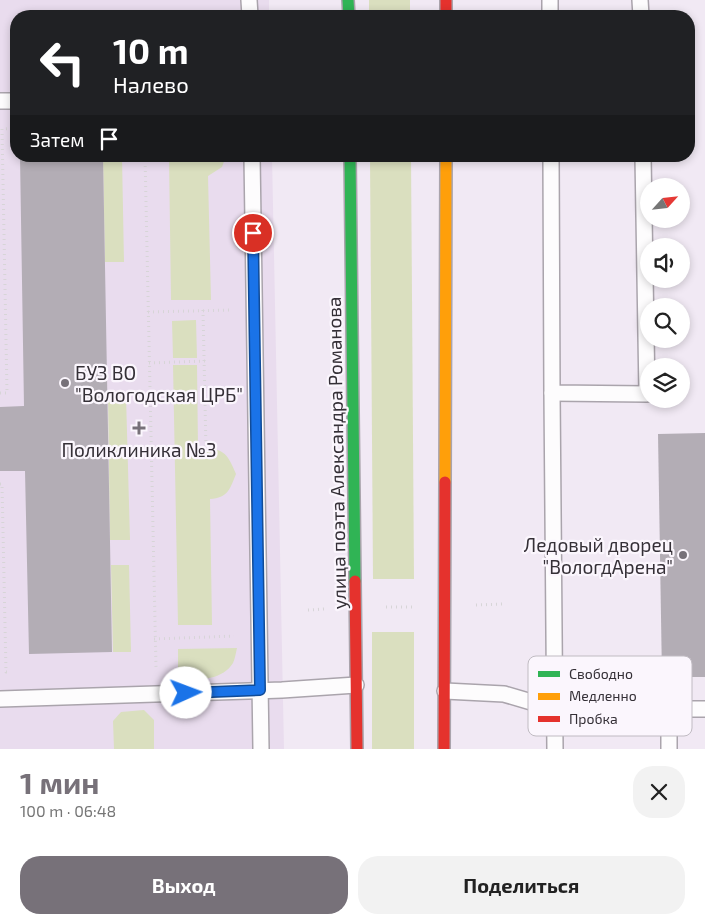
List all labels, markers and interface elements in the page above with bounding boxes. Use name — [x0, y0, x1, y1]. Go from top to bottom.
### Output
text: 10 m — [113, 29, 189, 71]
icon: left — [30, 30, 95, 95]
text: Налево — [113, 71, 189, 97]
icon: arrive — [95, 125, 123, 153]
text: Затем — [30, 128, 85, 151]
north arrow — [640, 178, 690, 228]
map controls — [640, 178, 690, 408]
pin — [232, 212, 274, 254]
icon: arrive — [239, 219, 267, 247]
button: sound — [640, 238, 690, 288]
street label: улица поэта Александра Романова — [322, 296, 351, 610]
button: search — [640, 298, 690, 348]
button: layers — [640, 358, 690, 408]
place label: БУЗ ВО "Вологодская ЦРБ" — [75, 361, 243, 406]
marker: БУЗ ВО "Вологодская ЦРБ" — [59, 377, 71, 389]
marker: Поликлиника №3 — [132, 421, 146, 435]
place label: Поликлиника №3 — [61, 438, 217, 461]
place label: Ледовый дворец "ВологдАрена" — [524, 533, 673, 578]
marker: Ледовый дворец "ВологдАрена" — [677, 549, 689, 561]
legend — [528, 656, 692, 736]
text: Свободно — [569, 665, 633, 682]
position arrow — [159, 666, 211, 718]
text: Медленно — [569, 687, 637, 704]
text: Пробка — [569, 710, 618, 727]
text: 1 мин — [20, 764, 99, 800]
button: close — [633, 766, 685, 818]
text: 100 m · 06:48 — [20, 801, 116, 820]
button: Выход — [20, 856, 348, 914]
button: Поделиться — [358, 856, 685, 914]

